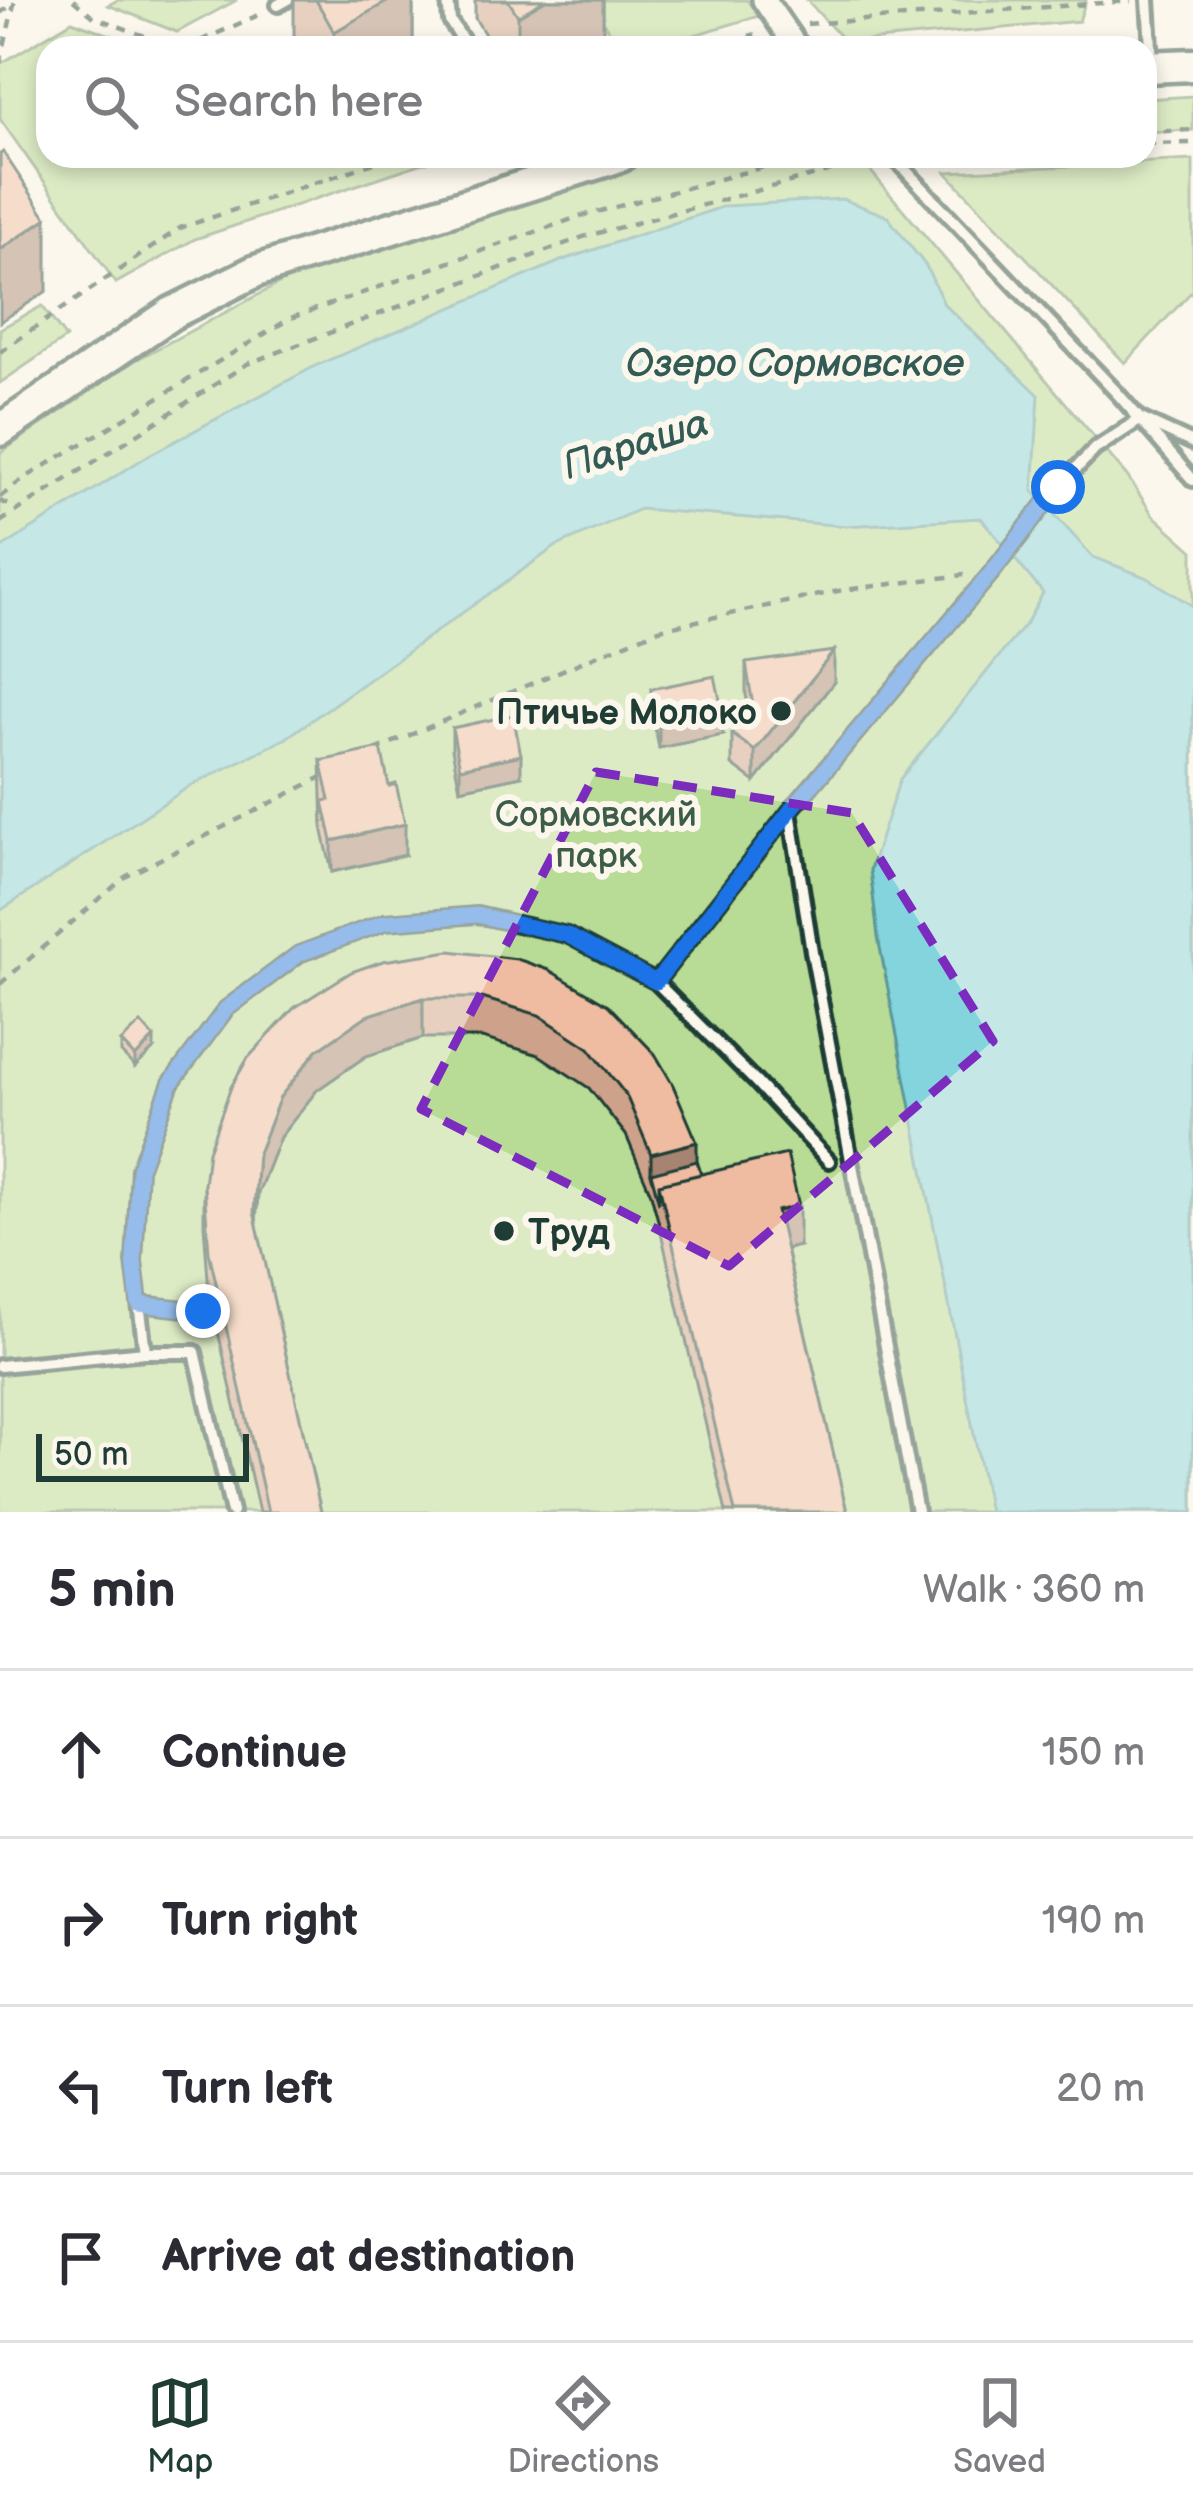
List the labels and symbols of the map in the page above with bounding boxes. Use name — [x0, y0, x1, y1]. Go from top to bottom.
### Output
water label: Озеро Сормовское — [626, 341, 965, 388]
water label: Параша — [557, 400, 715, 491]
route start — [1031, 460, 1085, 514]
place label: Птичье Молоко — [496, 692, 757, 735]
marker: Птичье Молоко — [768, 698, 794, 724]
park label: Сормовский парк — [495, 794, 697, 878]
place label: Труд — [528, 1212, 610, 1255]
marker: Труд — [491, 1218, 517, 1244]
route end — [176, 1284, 230, 1338]
scale bar — [36, 1428, 249, 1481]

